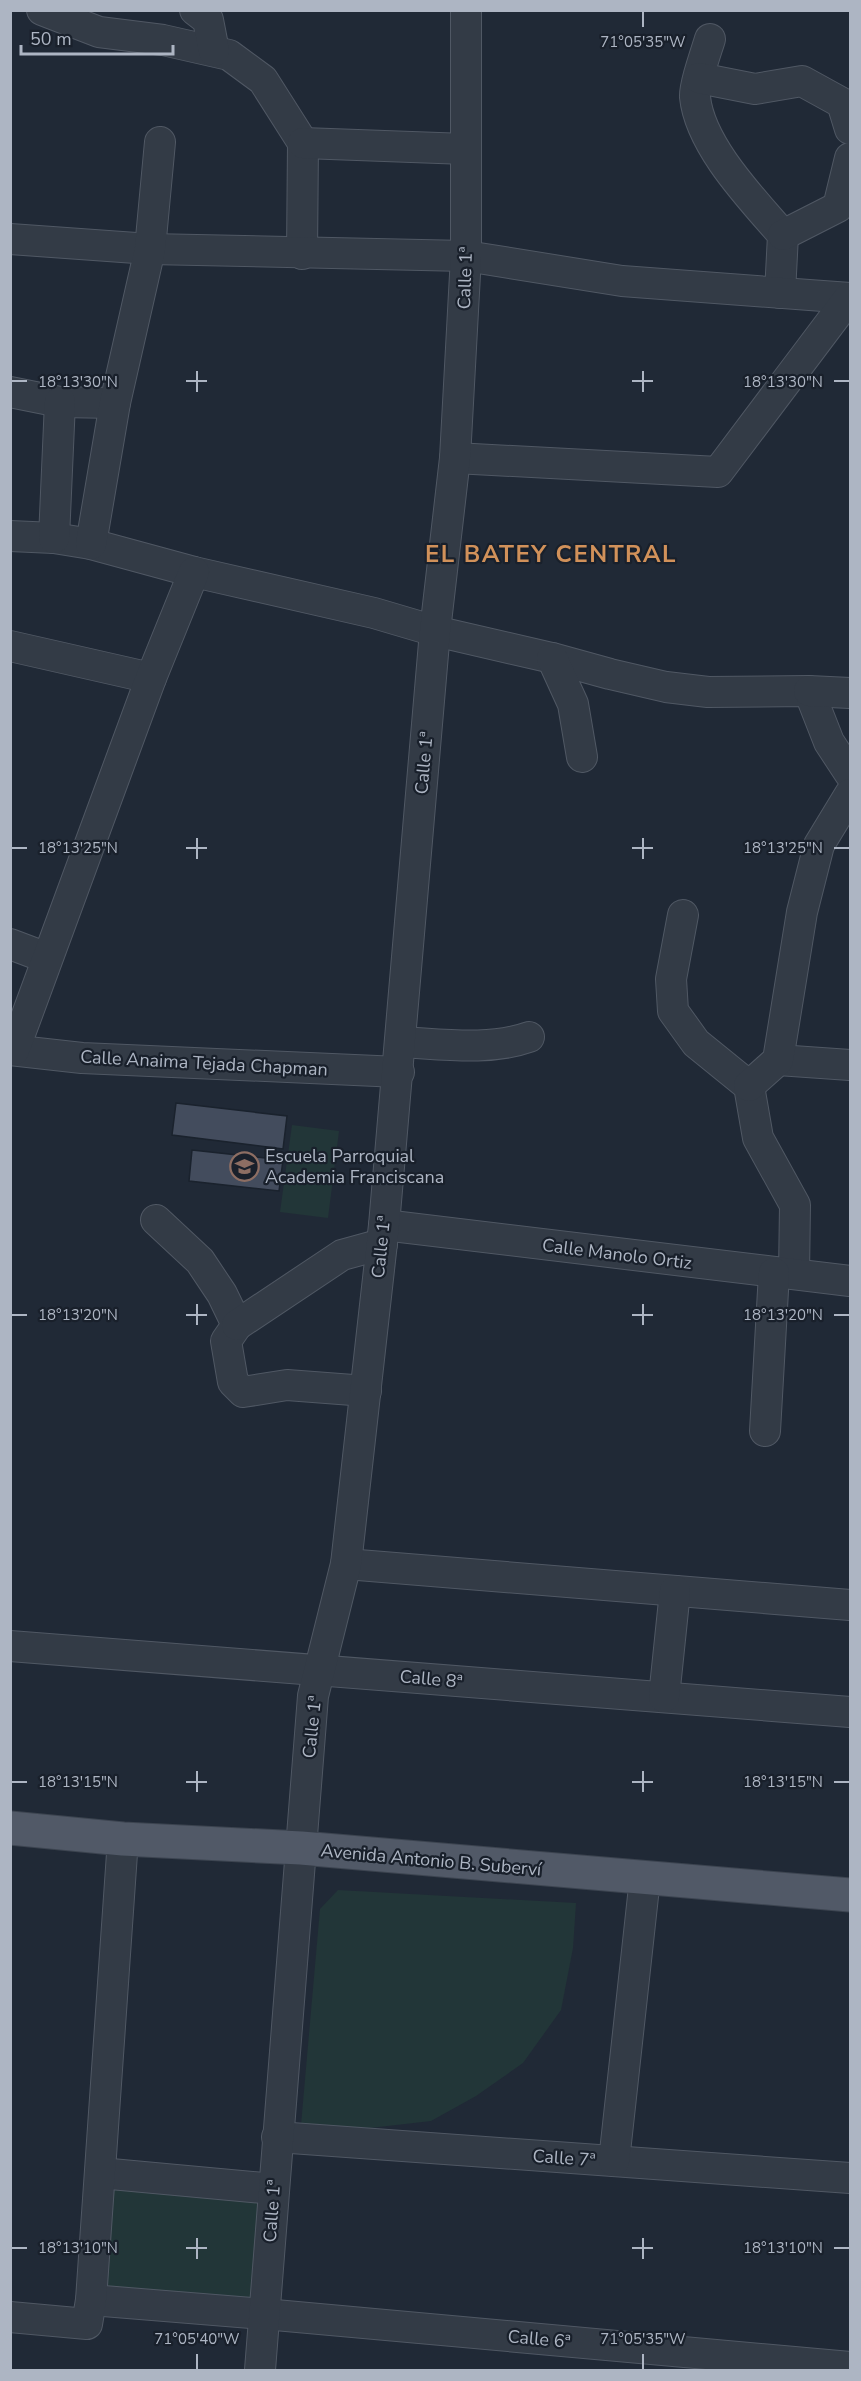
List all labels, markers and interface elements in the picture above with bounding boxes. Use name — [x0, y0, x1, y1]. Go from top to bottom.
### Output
scale bar — [21, 18, 172, 56]
text: 50 m — [30, 27, 72, 51]
text: 71°05'35"W — [600, 32, 686, 52]
street label: Calle 1ª — [452, 246, 478, 310]
text: 18°13'30"N — [38, 372, 118, 392]
text: 18°13'30"N — [743, 372, 823, 392]
district label: EL BATEY CENTRAL — [425, 538, 677, 570]
street label: Calle 1ª — [409, 731, 439, 795]
text: 18°13'25"N — [38, 838, 118, 858]
text: 18°13'25"N — [743, 838, 823, 858]
street label: Calle Anaima Tejada Chapman — [80, 1045, 328, 1081]
place label: Escuela Parroquial Academia Franciscana — [265, 1144, 444, 1189]
school or university icon: Escuela Parroquial Academia Franciscana — [228, 1150, 260, 1182]
street label: Calle 1ª — [366, 1214, 396, 1279]
street label: Calle Manolo Ortiz — [541, 1233, 693, 1275]
text: 18°13'20"N — [38, 1305, 118, 1325]
text: 18°13'20"N — [743, 1305, 823, 1325]
street label: Calle 8ª — [399, 1664, 463, 1694]
street label: Calle 1ª — [297, 1694, 327, 1759]
text: 18°13'15"N — [38, 1772, 118, 1792]
text: 18°13'15"N — [743, 1772, 823, 1792]
street label: Avenida Antonio B. Suberví — [320, 1838, 543, 1882]
street label: Calle 7ª — [532, 2144, 596, 2172]
street label: Calle 1ª — [258, 2179, 286, 2243]
text: 18°13'10"N — [38, 2238, 118, 2258]
text: 18°13'10"N — [743, 2238, 823, 2258]
street label: Calle 6ª — [507, 2324, 571, 2354]
text: 71°05'40"W — [154, 2329, 240, 2349]
text: 71°05'35"W — [600, 2329, 686, 2349]

